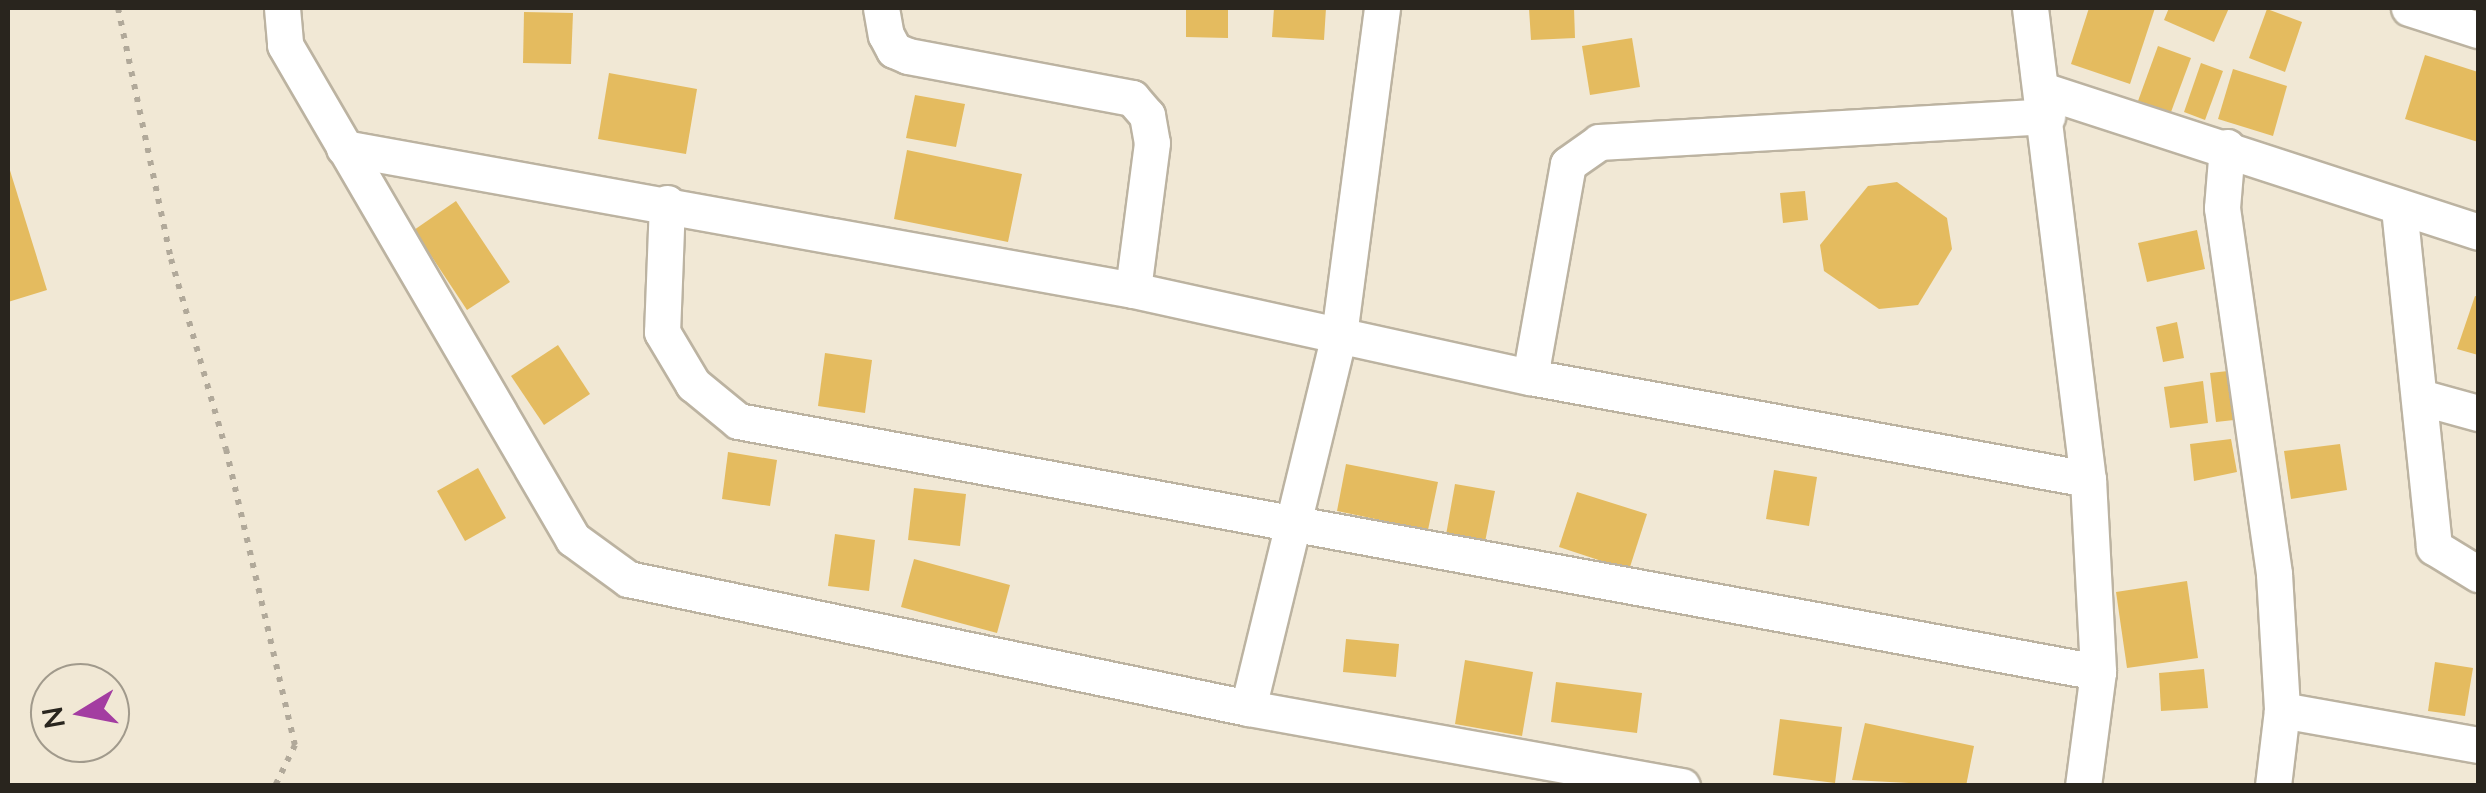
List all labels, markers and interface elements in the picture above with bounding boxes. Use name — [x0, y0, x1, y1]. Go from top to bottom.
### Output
north arrow — [30, 663, 130, 763]
text: N — [34, 704, 71, 731]

